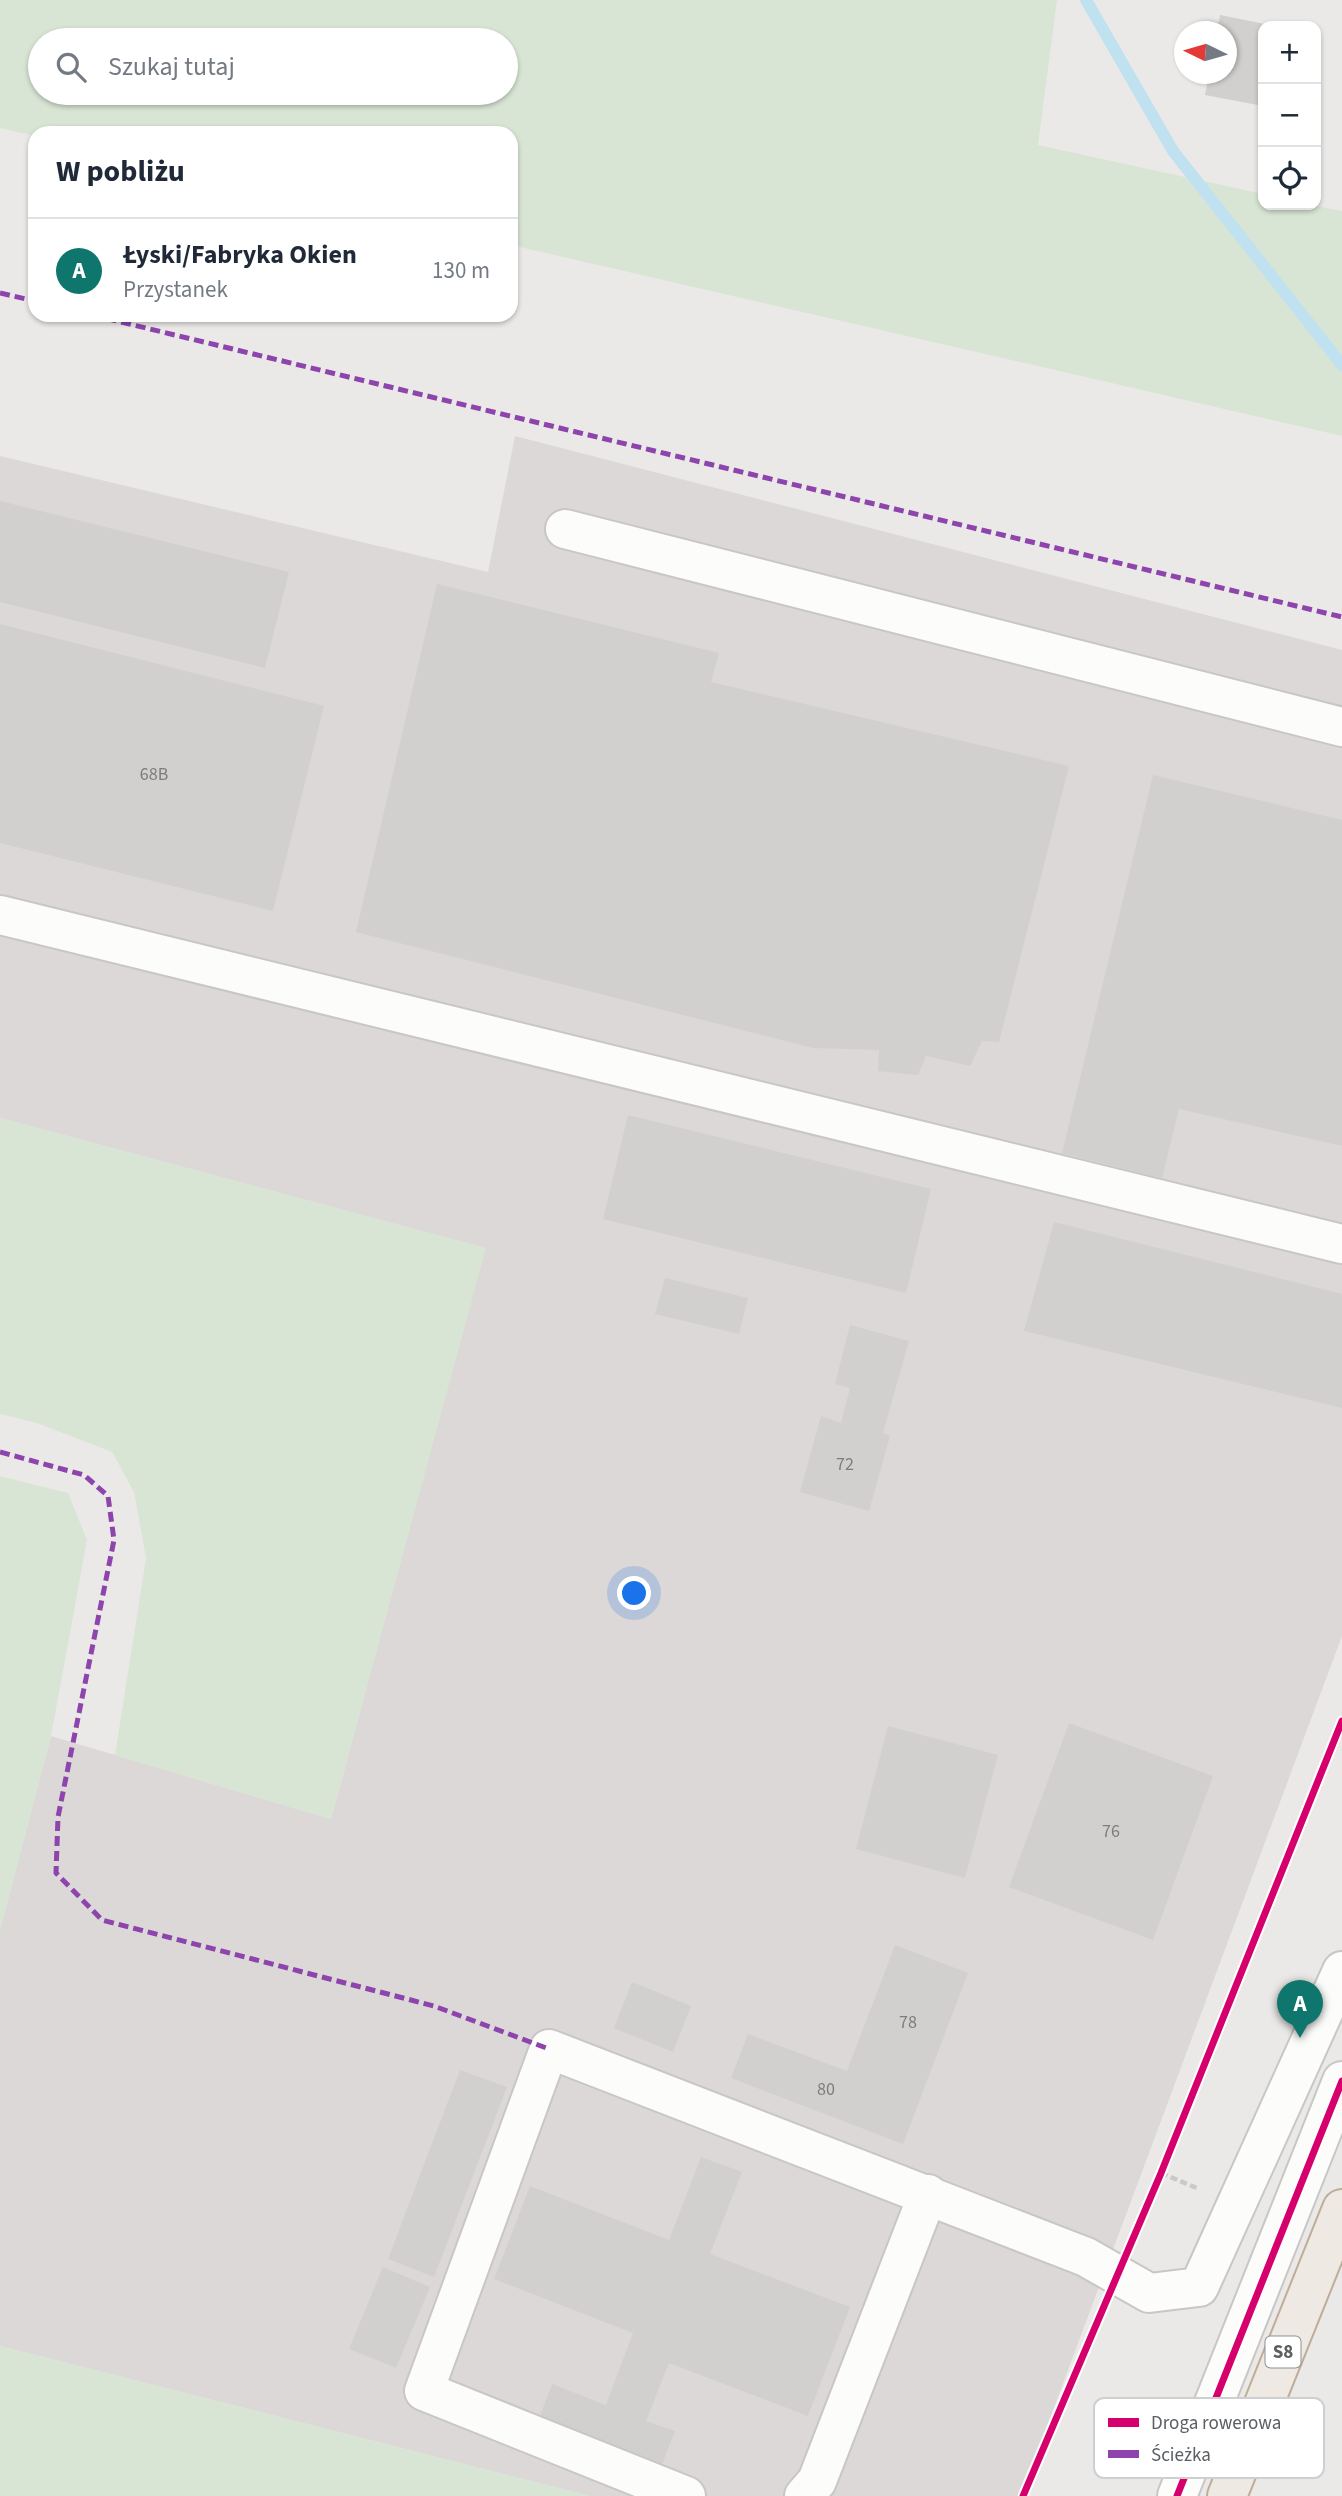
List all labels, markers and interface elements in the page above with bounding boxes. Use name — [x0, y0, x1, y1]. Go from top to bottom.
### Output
north arrow — [1174, 21, 1237, 84]
map controls — [1258, 21, 1321, 210]
button: + — [1258, 21, 1321, 84]
search box — [28, 28, 518, 105]
icon: search — [52, 48, 90, 86]
text: Szukaj tutaj — [108, 48, 235, 85]
button: − — [1258, 84, 1321, 147]
button: locate — [1258, 147, 1321, 210]
text: W pobliżu — [56, 150, 185, 193]
text: Łyski/Fabryka Okien — [123, 236, 357, 273]
text: A — [72, 254, 86, 287]
text: 130 m — [432, 254, 490, 287]
text: Przystanek — [123, 273, 228, 306]
house number: 68B — [140, 762, 168, 787]
house number: 72 — [836, 1452, 854, 1477]
your location — [617, 1576, 651, 1610]
house number: 76 — [1102, 1819, 1120, 1844]
pin: A — [1277, 1980, 1323, 2038]
house number: 78 — [899, 2010, 917, 2035]
house number: 80 — [817, 2077, 835, 2102]
road number: S8 — [1266, 2336, 1300, 2368]
legend — [1094, 2398, 1324, 2478]
text: Droga rowerowa — [1151, 2410, 1281, 2437]
text: Ścieżka — [1151, 2442, 1211, 2469]

